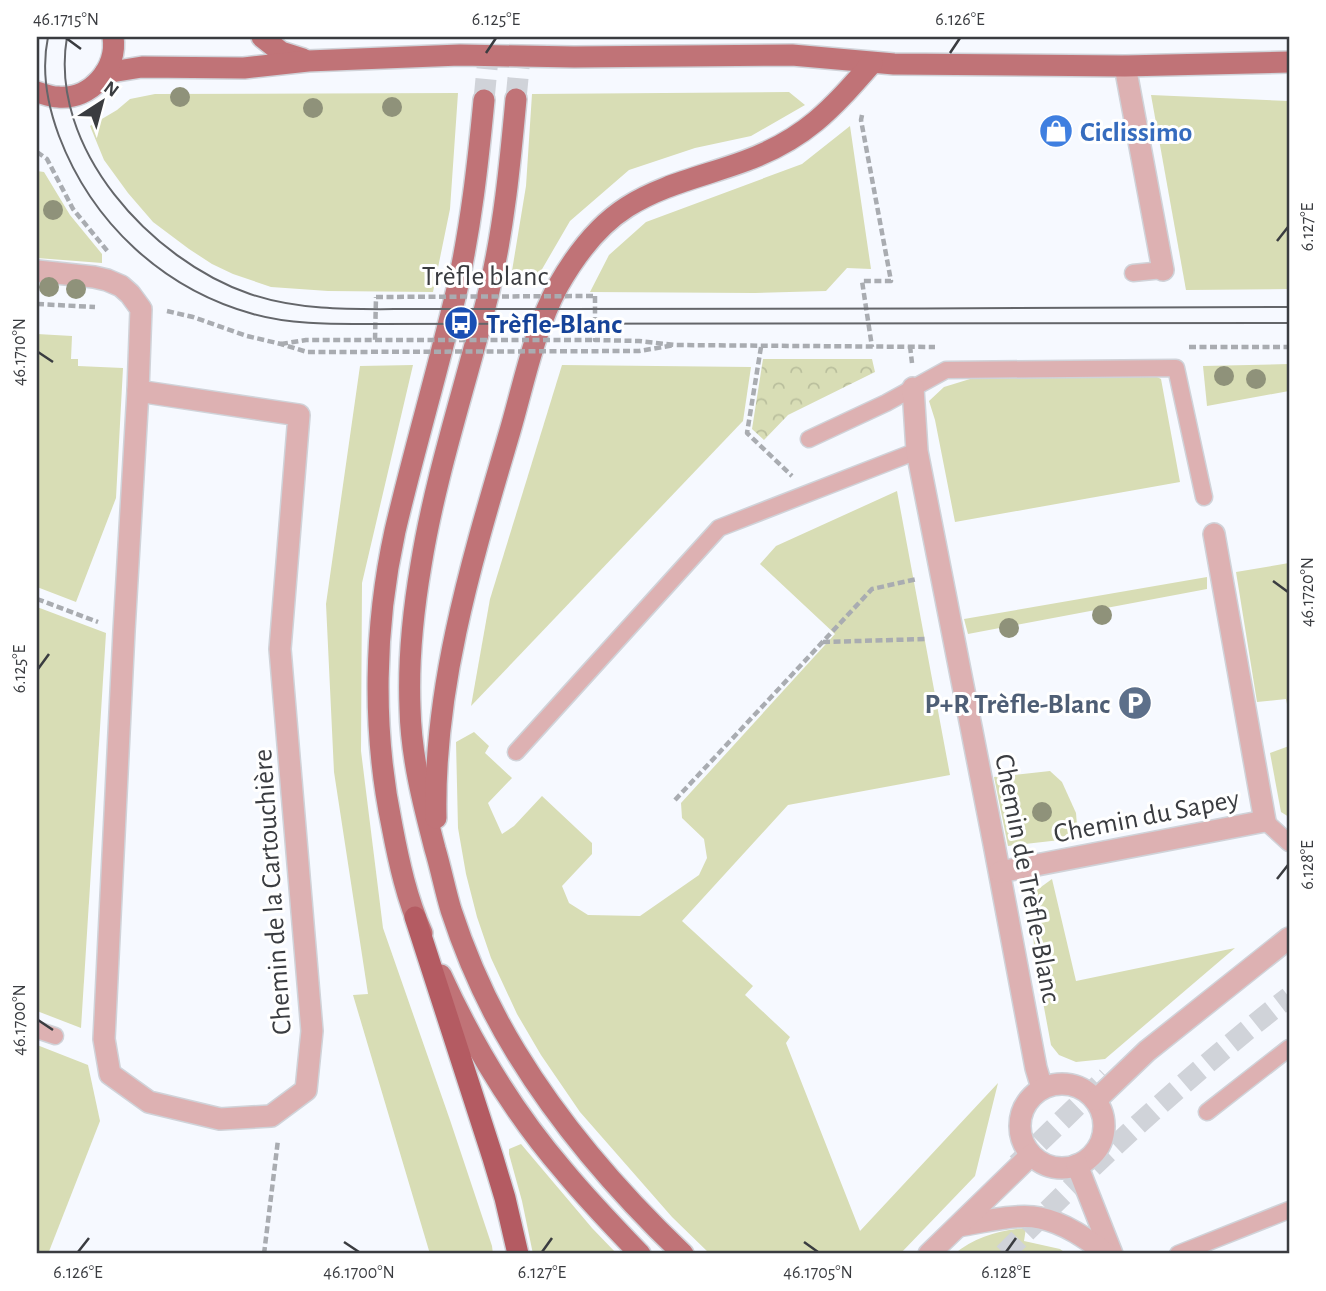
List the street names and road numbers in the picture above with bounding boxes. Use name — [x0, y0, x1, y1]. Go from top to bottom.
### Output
street label: Trèfle blanc — [422, 263, 548, 291]
street label: Chemin de la Cartouchière — [249, 748, 297, 1036]
street label: Chemin de Trèfle-Blanc — [989, 752, 1065, 1005]
street label: Chemin du Sapey — [1051, 785, 1242, 849]

